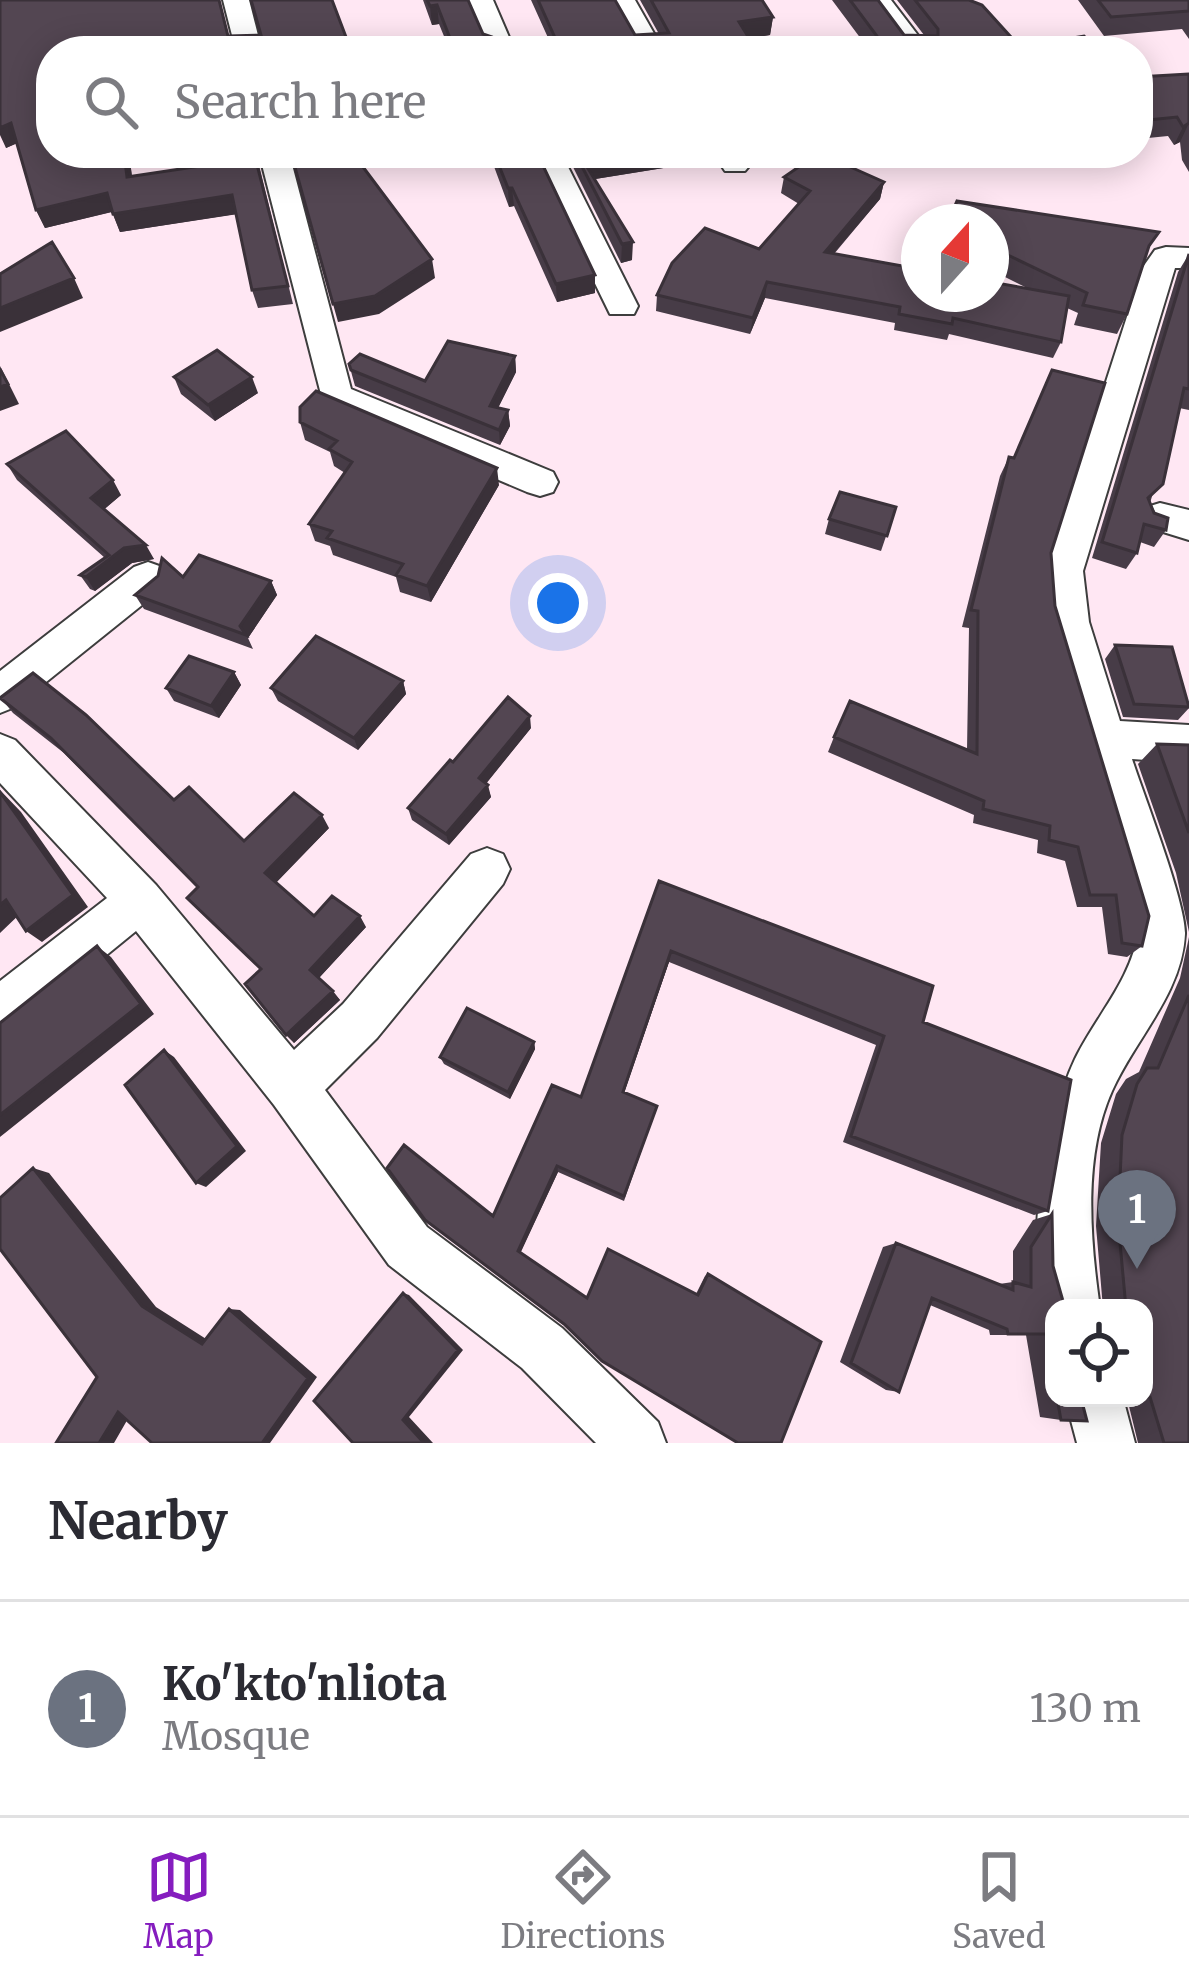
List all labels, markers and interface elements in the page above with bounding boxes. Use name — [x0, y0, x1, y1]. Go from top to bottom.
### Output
search box — [36, 36, 1153, 168]
icon: search — [78, 69, 144, 135]
text: Search here — [174, 74, 426, 130]
north arrow — [901, 204, 1009, 312]
your location — [528, 573, 588, 633]
pin: 1 — [1098, 1170, 1176, 1269]
map controls — [1045, 1299, 1153, 1407]
button: locate — [1045, 1299, 1153, 1407]
text: Nearby — [48, 1489, 228, 1553]
text: Ko'kto'nliota — [162, 1656, 447, 1712]
text: 1 — [78, 1684, 96, 1733]
text: 130 m — [1029, 1684, 1141, 1733]
text: Mosque — [162, 1712, 310, 1761]
tab: Map — [143, 1844, 214, 1957]
tab: Directions — [500, 1844, 665, 1957]
tab: Saved — [952, 1844, 1046, 1957]

